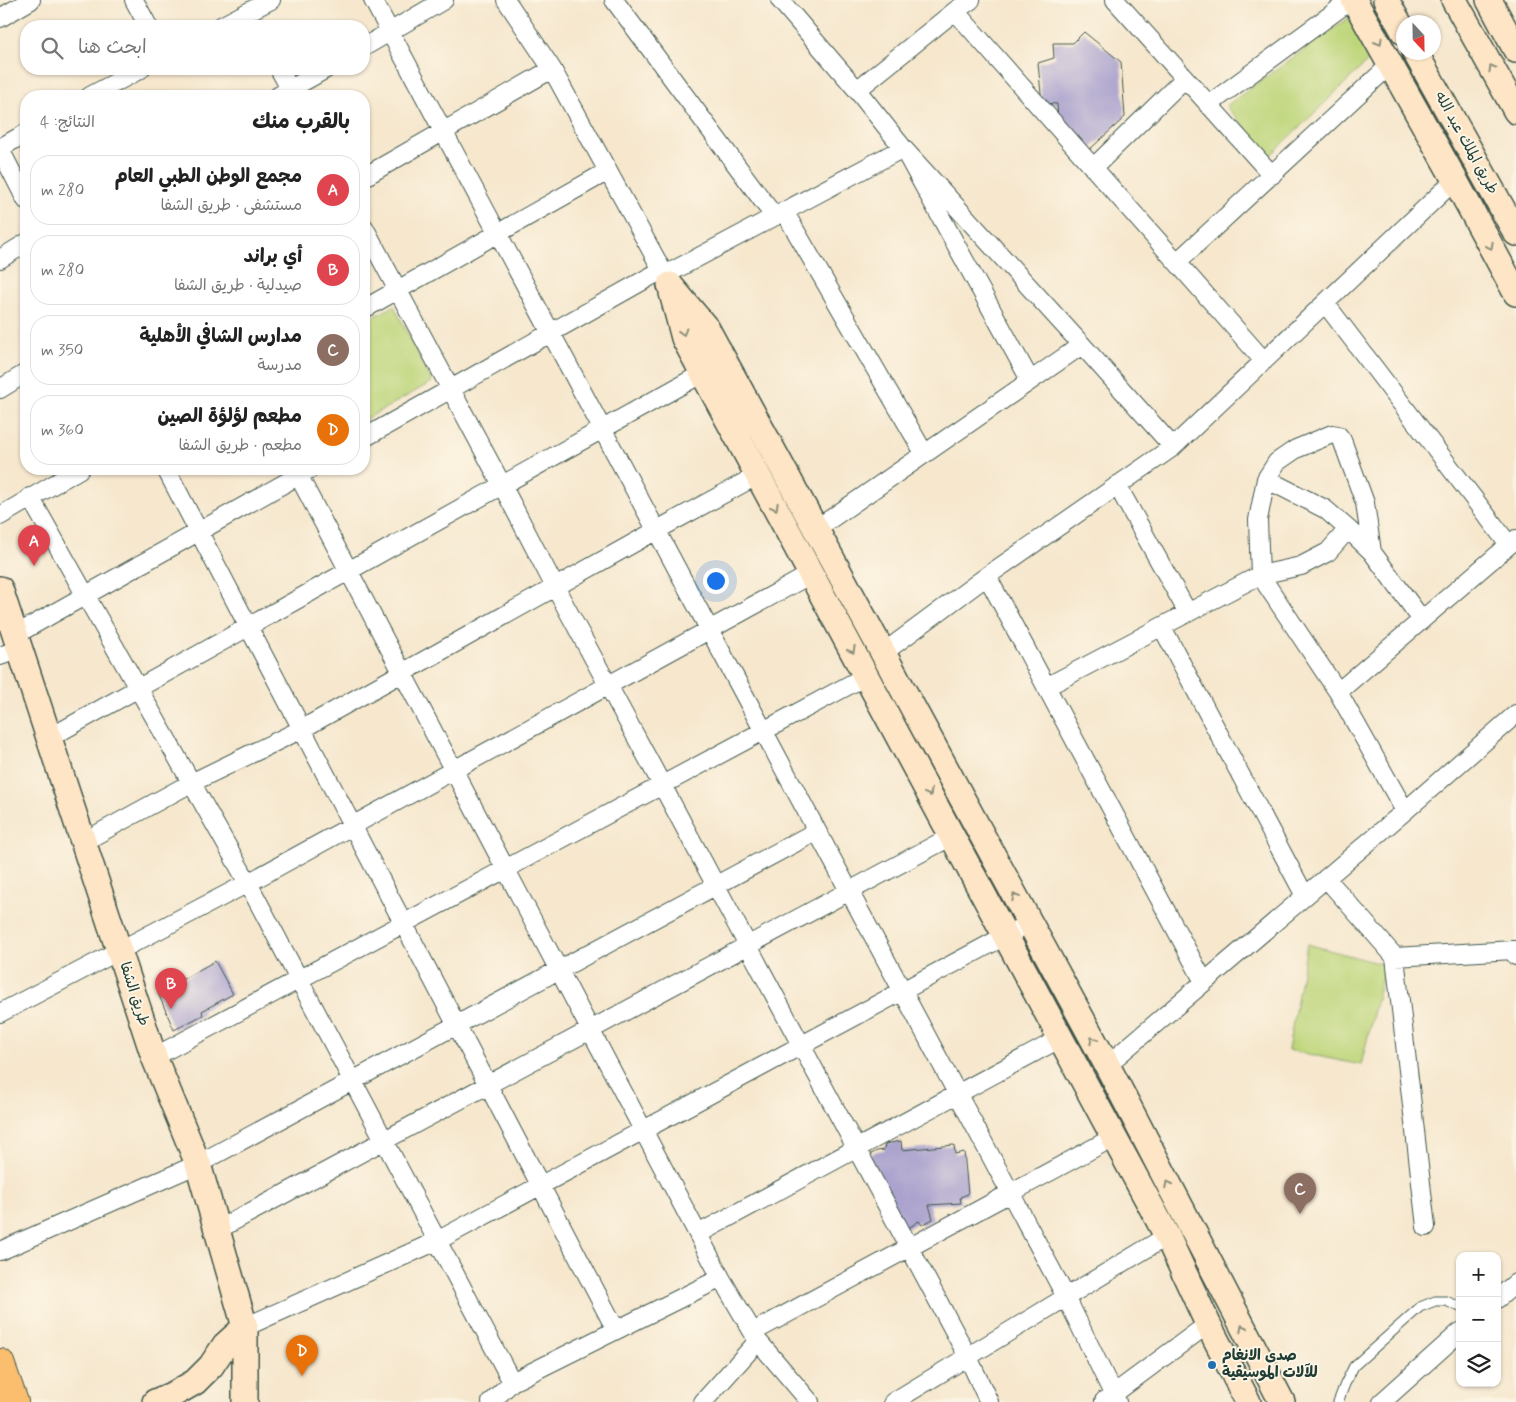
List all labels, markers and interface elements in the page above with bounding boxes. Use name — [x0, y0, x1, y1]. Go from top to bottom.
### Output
north arrow — [1396, 15, 1441, 60]
search box — [20, 20, 370, 75]
icon: search — [38, 34, 66, 62]
text: ابحث هنا — [78, 35, 147, 60]
one-way arrow — [1372, 37, 1382, 46]
one-way arrow — [1488, 65, 1498, 74]
street label: طريق الملك عبد الله — [1429, 88, 1503, 198]
text: بالقرب منك — [252, 108, 350, 136]
text: النتائج: 4 — [40, 112, 95, 133]
text: مجمع الوطن الطبي العام — [115, 164, 302, 189]
text: 280 m — [41, 180, 84, 201]
text: A — [328, 180, 338, 201]
text: مستشفى · طريق الشفا — [160, 195, 302, 216]
one-way arrow — [1484, 241, 1494, 250]
text: أي براند — [244, 244, 302, 269]
text: 280 m — [41, 260, 84, 281]
text: B — [328, 260, 338, 281]
text: صيدلية · طريق الشفا — [174, 275, 302, 296]
text: مدارس الشافي الأهلية — [140, 324, 302, 349]
one-way arrow — [677, 328, 687, 336]
text: 350 m — [41, 340, 83, 361]
text: C — [327, 340, 339, 361]
text: مدرسة — [257, 355, 302, 376]
text: مطعم لؤلؤة الصين — [157, 404, 302, 429]
text: 360 m — [41, 420, 84, 441]
text: D — [327, 420, 339, 441]
text: مطعم · طريق الشفا — [178, 435, 302, 456]
one-way arrow — [769, 502, 779, 511]
pin: A — [18, 525, 50, 566]
your location — [703, 568, 729, 594]
one-way arrow — [846, 645, 856, 654]
one-way arrow — [923, 788, 933, 797]
one-way arrow — [1011, 893, 1021, 902]
street label: طريق الشفا — [114, 959, 154, 1029]
pin: B — [155, 968, 187, 1009]
one-way arrow — [1089, 1036, 1099, 1045]
pin: C — [1284, 1173, 1316, 1214]
one-way arrow — [1164, 1180, 1174, 1189]
map controls — [1456, 1252, 1501, 1387]
button: + — [1456, 1252, 1501, 1297]
button: − — [1456, 1297, 1501, 1342]
one-way arrow — [1239, 1324, 1249, 1333]
pin: D — [286, 1335, 318, 1376]
button: layers — [1456, 1342, 1501, 1387]
place label: صدى الانغام للآلات الموسيقية — [1222, 1346, 1318, 1383]
marker: صدى الانغام للآلات الموسيقية — [1206, 1359, 1218, 1371]

